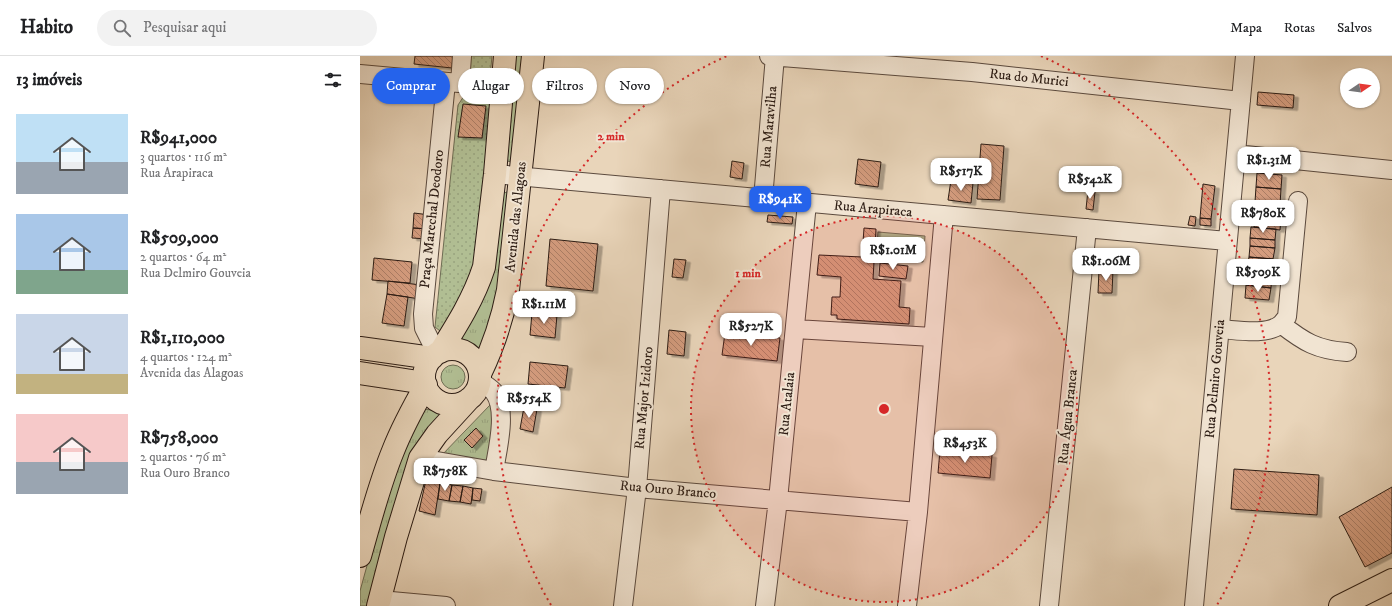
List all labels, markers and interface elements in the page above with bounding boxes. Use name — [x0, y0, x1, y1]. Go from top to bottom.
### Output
search box — [97, 10, 377, 46]
text: Habito — [20, 16, 73, 39]
icon: search — [111, 17, 133, 39]
text: Pesquisar aqui — [143, 18, 226, 37]
text: Mapa — [1230, 19, 1262, 37]
text: Rotas — [1284, 19, 1315, 37]
text: Salvos — [1337, 19, 1372, 37]
street label: Rua do Murici — [988, 65, 1070, 91]
chip: Comprar — [372, 68, 450, 104]
chip: Alugar — [458, 68, 524, 104]
chip: Filtros — [532, 68, 597, 104]
chip: Novo — [605, 68, 664, 104]
north arrow — [1340, 68, 1380, 108]
map controls — [1340, 68, 1380, 108]
text: 13 imóveis — [16, 69, 82, 91]
icon: filters — [322, 69, 344, 91]
street label: Rua Maravilha — [756, 85, 782, 169]
text: R$941,000 — [140, 127, 217, 149]
text: 2 min — [598, 129, 625, 144]
icon: home — [48, 130, 96, 178]
pin: R$1.31M — [1232, 147, 1306, 181]
text: 3 quartos · 116 m² — [140, 149, 227, 165]
street label: Praça Marechal Deodoro — [416, 149, 448, 289]
text: R$1.31M — [1246, 152, 1292, 168]
pin: R$517K — [928, 158, 994, 192]
street label: Avenida das Alagoas — [501, 160, 531, 273]
text: R$517K — [940, 163, 982, 179]
text: Rua Arapiraca — [140, 165, 213, 181]
pin: R$542K — [1057, 166, 1123, 200]
text: R$542K — [1068, 171, 1112, 187]
pin: R$941K — [747, 186, 813, 220]
text: R$941K — [758, 191, 802, 207]
street label: Rua Arapiraca — [833, 197, 913, 221]
pin: R$780K — [1230, 200, 1296, 234]
text: R$780K — [1240, 205, 1286, 221]
text: R$509,000 — [140, 227, 219, 249]
icon: home — [48, 230, 96, 278]
pin: R$1.01M — [856, 237, 930, 271]
text: R$1.01M — [869, 242, 917, 258]
pin: R$1.06M — [1069, 248, 1143, 282]
text: 2 quartos · 64 m² — [140, 249, 226, 265]
text: R$1.06M — [1081, 253, 1131, 269]
pin: R$509K — [1225, 259, 1291, 293]
text: R$509K — [1236, 264, 1280, 280]
text: Rua Delmiro Gouveia — [140, 265, 251, 281]
text: 1 min — [735, 266, 761, 281]
pin: R$1.11M — [507, 291, 581, 325]
text: R$1.11M — [521, 296, 567, 312]
pin: R$527K — [718, 313, 784, 347]
text: R$527K — [729, 318, 773, 334]
street label: Rua Delmiro Gouveia — [1201, 319, 1229, 439]
text: R$1,110,000 — [140, 327, 225, 349]
icon: home — [48, 330, 96, 378]
street label: Rua Major Izidoro — [631, 346, 657, 450]
text: 4 quartos · 124 m² — [140, 349, 232, 365]
text: Avenida das Alagoas — [140, 365, 243, 381]
street label: Rua Água Branca — [1054, 368, 1082, 466]
street label: Rua Atalaia — [775, 371, 799, 437]
pin: R$554K — [496, 385, 562, 419]
text: R$554K — [507, 390, 551, 406]
centre of rings — [877, 402, 891, 416]
text: R$758,000 — [140, 427, 218, 449]
icon: home — [48, 430, 96, 478]
pin: R$453K — [932, 430, 998, 464]
text: R$453K — [943, 435, 987, 451]
text: 2 quartos · 76 m² — [140, 449, 226, 465]
pin: R$758K — [412, 458, 478, 492]
text: R$758K — [423, 463, 467, 479]
text: Rua Ouro Branco — [140, 465, 230, 481]
street label: Rua Ouro Branco — [619, 477, 717, 503]

